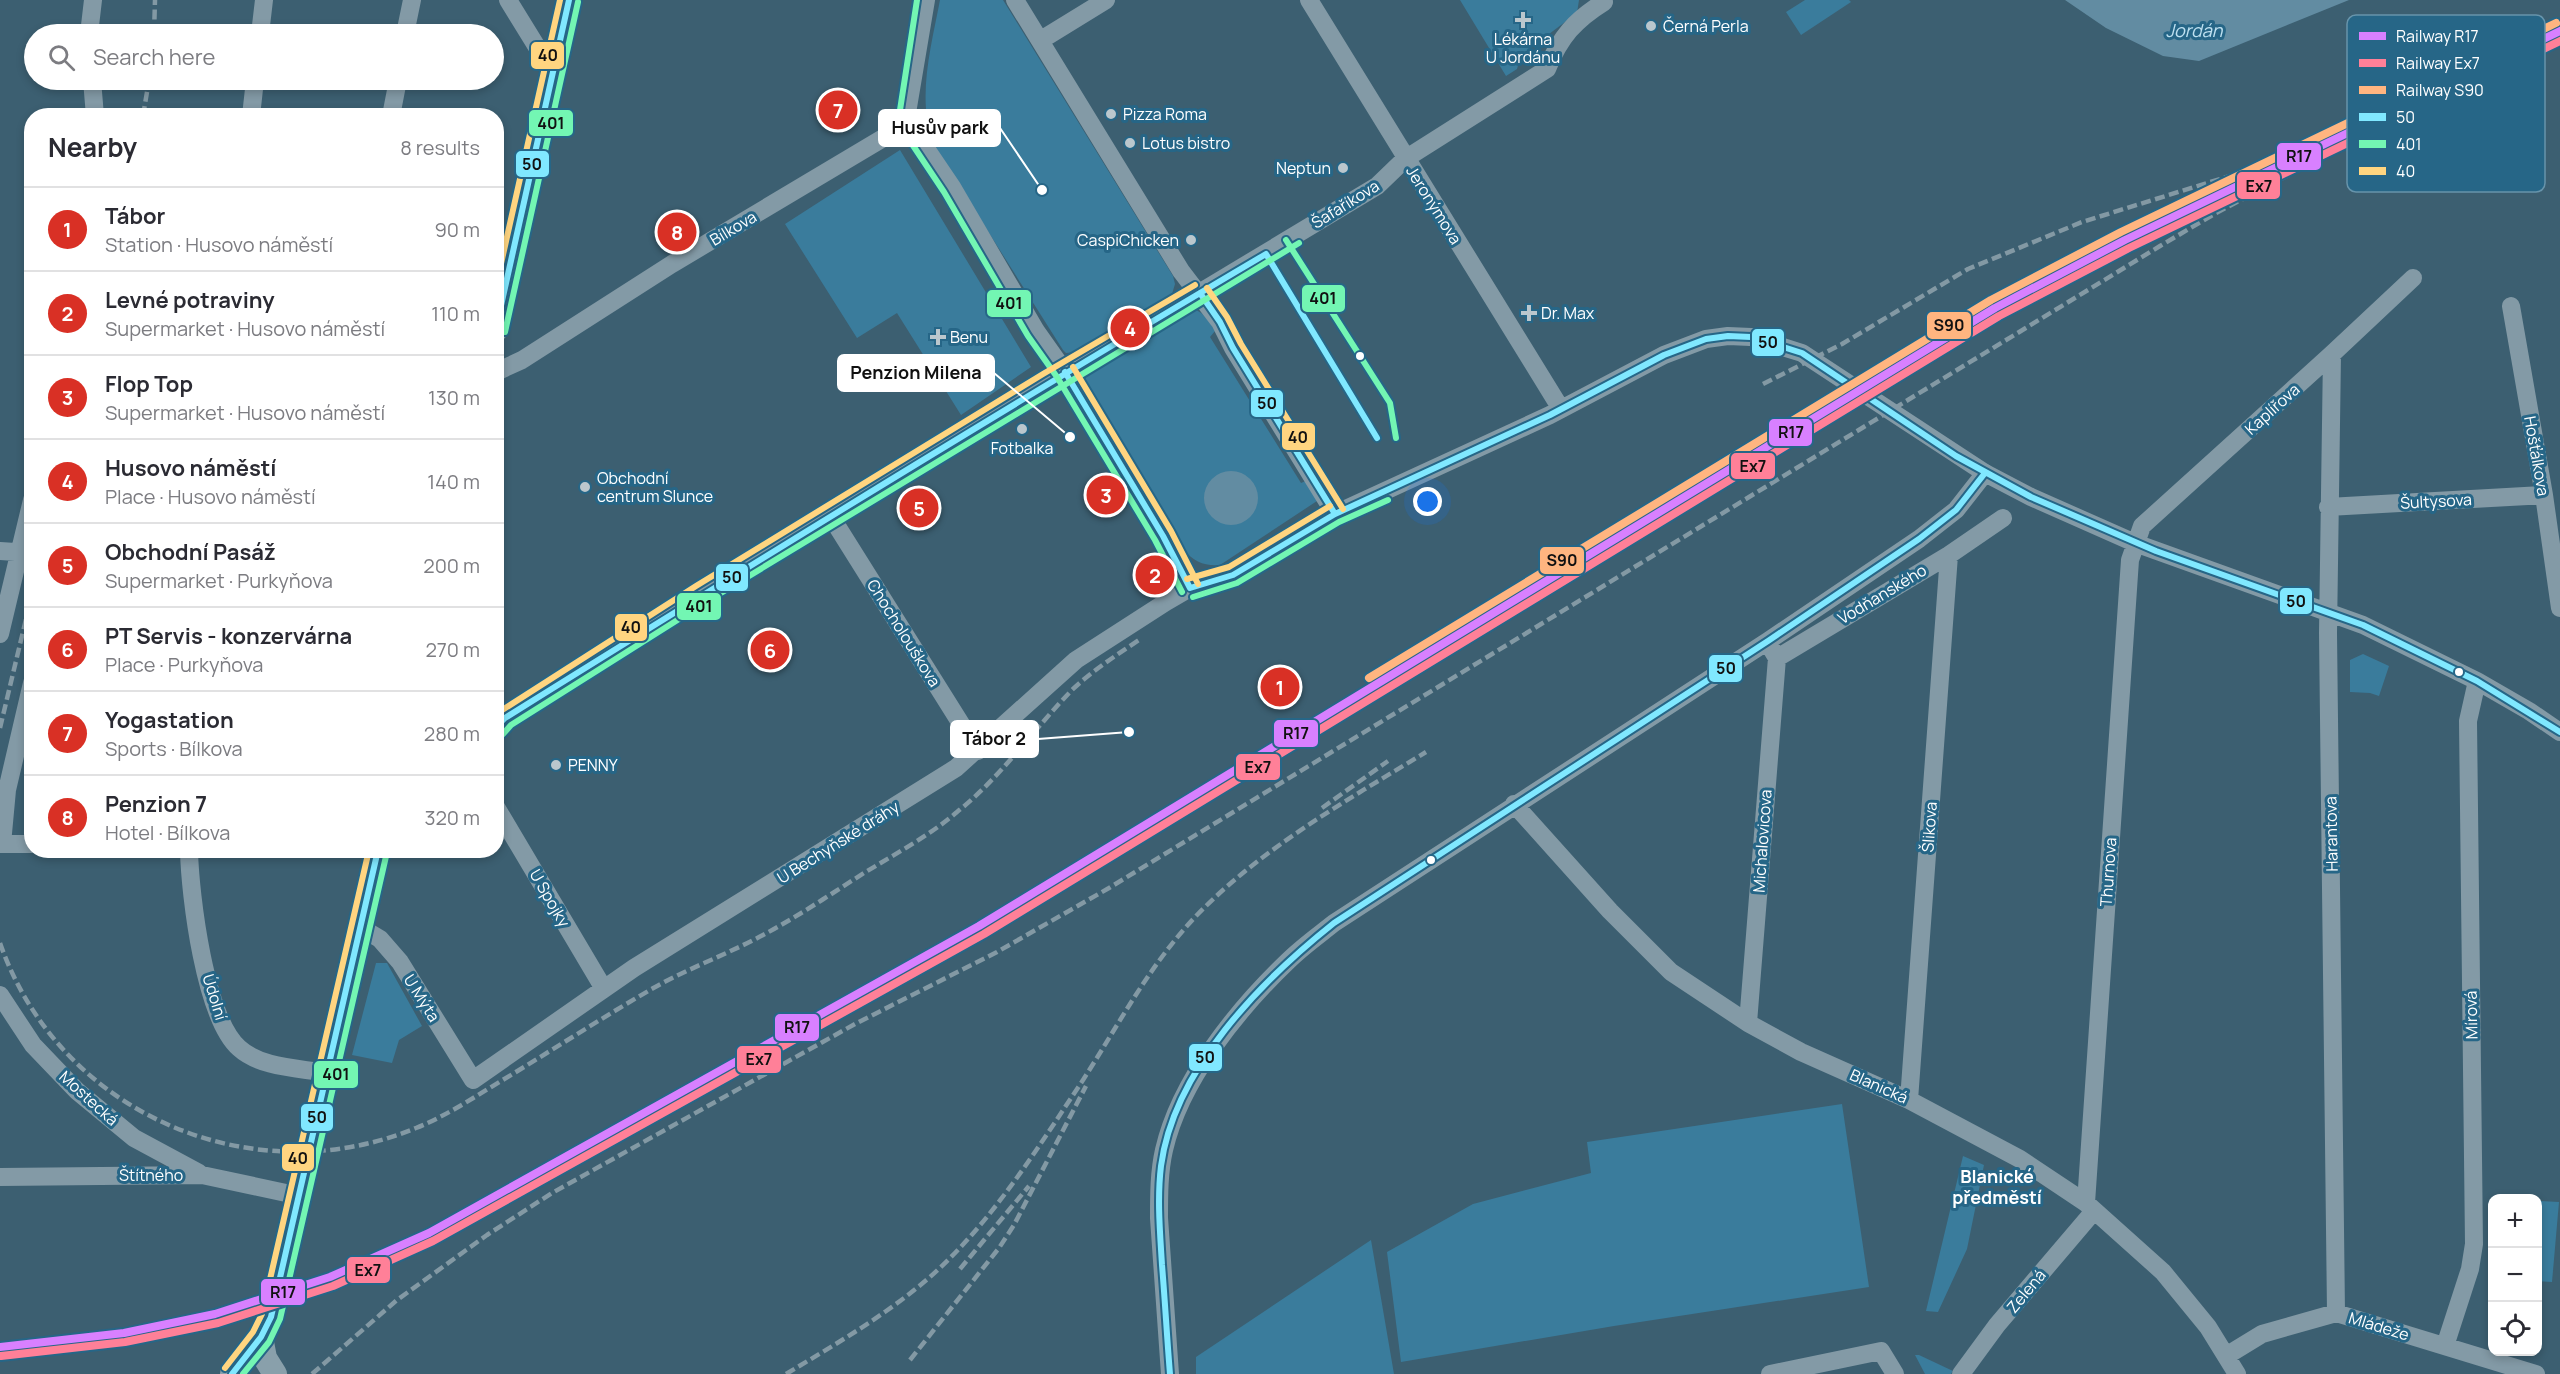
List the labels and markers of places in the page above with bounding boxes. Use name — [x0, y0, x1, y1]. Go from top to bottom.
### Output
marker: Lékárna U Jordánu — [1516, 13, 1530, 27]
place label: Černá Perla — [1663, 15, 1749, 37]
marker: Černá Perla — [1644, 19, 1658, 33]
place label: Lékárna U Jordánu — [1486, 28, 1560, 68]
pin: 7 — [818, 88, 858, 132]
place label: Pizza Roma — [1123, 103, 1207, 125]
marker: Pizza Roma — [1104, 107, 1118, 121]
callout: Husův park — [879, 110, 1000, 146]
place label: Lotus bistro — [1142, 132, 1230, 154]
marker: Lotus bistro — [1123, 136, 1137, 150]
place label: Neptun — [1276, 157, 1331, 179]
marker: Neptun — [1336, 161, 1350, 175]
pin: 8 — [658, 210, 696, 254]
place label: CaspiChicken — [1077, 229, 1179, 251]
marker: CaspiChicken — [1184, 233, 1198, 247]
place label: Dr. Max — [1541, 302, 1595, 324]
pin: 4 — [1110, 306, 1150, 350]
marker: Dr. Max — [1522, 306, 1536, 320]
place label: Benu — [950, 326, 988, 348]
marker: Benu — [931, 330, 945, 344]
unlabelled marker — [1354, 350, 1366, 362]
callout: Penzion Milena — [838, 355, 994, 391]
marker: Fotbalka — [1015, 422, 1029, 436]
place label: Fotbalka — [991, 437, 1053, 459]
place label: Obchodní centrum Slunce — [597, 467, 713, 507]
pin: 3 — [1086, 472, 1126, 518]
marker: Obchodní centrum Slunce — [578, 480, 592, 494]
pin: 5 — [900, 486, 938, 530]
pin: 2 — [1136, 552, 1174, 598]
pin: 6 — [750, 628, 790, 672]
pin: 1 — [1260, 664, 1300, 710]
unlabelled marker — [2453, 666, 2465, 678]
callout: Tábor 2 — [951, 721, 1038, 757]
place label: PENNY — [568, 754, 618, 776]
marker: PENNY — [549, 758, 563, 772]
unlabelled marker — [1425, 854, 1437, 866]

